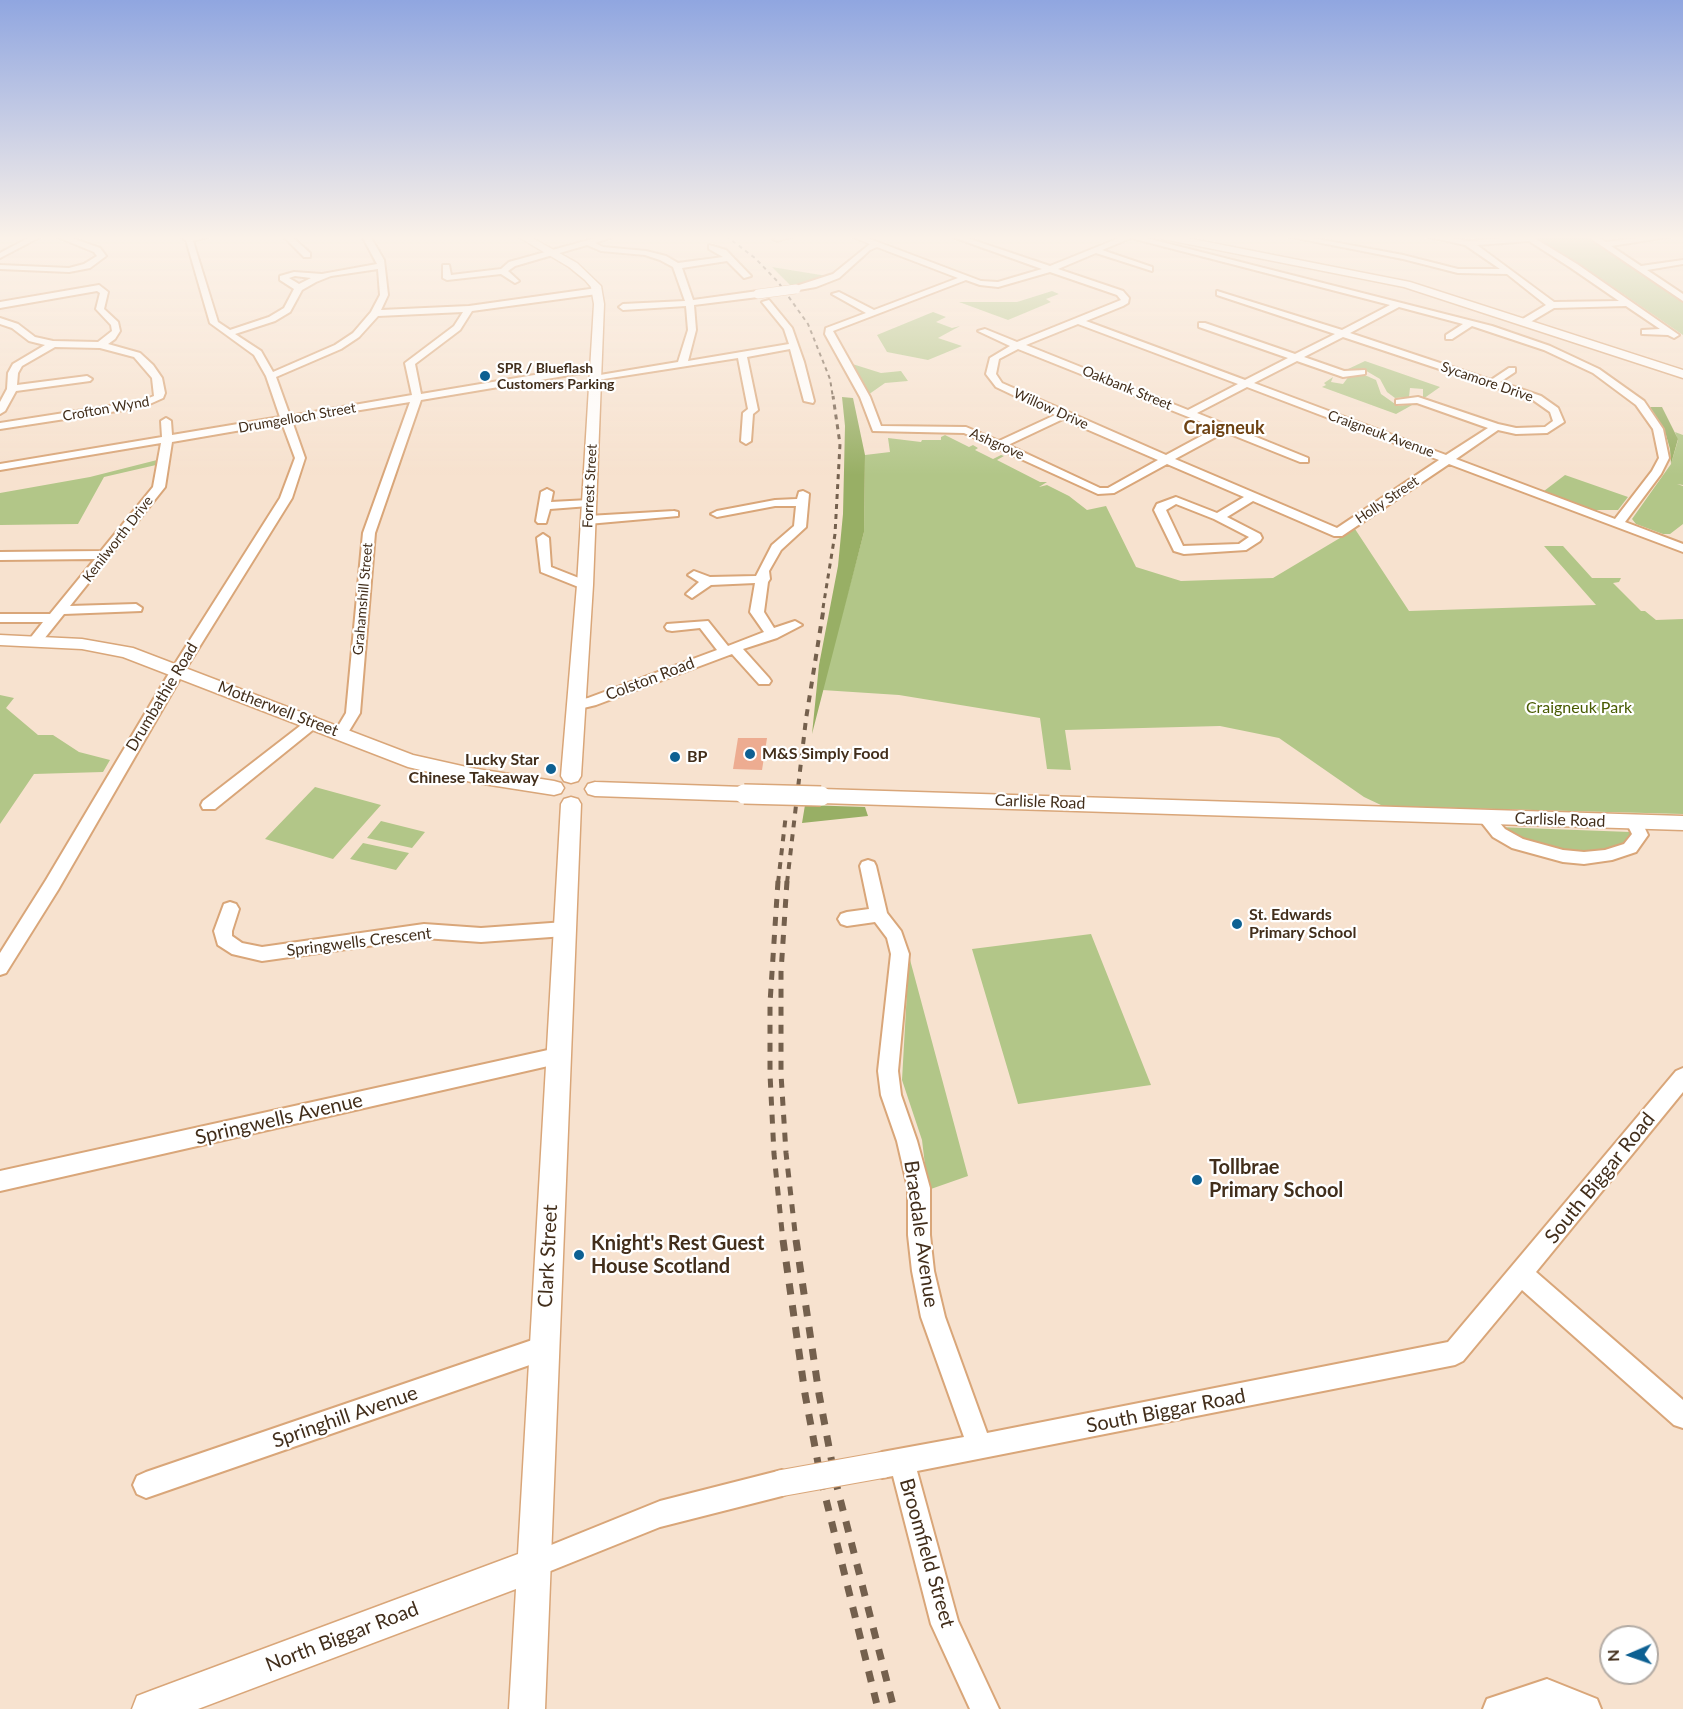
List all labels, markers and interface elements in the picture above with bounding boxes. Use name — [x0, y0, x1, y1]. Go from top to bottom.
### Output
street label: Sycamore Drive — [1439, 358, 1535, 406]
place label: SPR / Blueflash Customers Parking — [497, 360, 614, 392]
street label: Oakbank Street — [1080, 362, 1174, 414]
marker: SPR / Blueflash Customers Parking — [478, 369, 492, 383]
street label: Willow Drive — [1011, 385, 1091, 433]
street label: Crofton Wynd — [61, 393, 151, 425]
street label: Drumgelloch Street — [237, 399, 357, 437]
street label: Craigneuk Avenue — [1326, 407, 1436, 461]
district label: Craigneuk — [1183, 417, 1265, 439]
street label: Ashgrove — [967, 425, 1027, 463]
street label: Forrest Street — [579, 444, 601, 528]
street label: Holly Street — [1352, 473, 1422, 527]
street label: Kenilworth Drive — [79, 493, 157, 585]
street label: Grahamshill Street — [350, 542, 376, 656]
street label: Drumbathie Road — [122, 639, 202, 755]
street label: Colston Road — [603, 653, 697, 705]
street label: Motherwell Street — [215, 677, 341, 741]
park label: Craigneuk Park — [1526, 698, 1632, 718]
place label: M&S Simply Food — [762, 744, 889, 764]
place label: BP — [687, 747, 707, 767]
marker: M&S Simply Food — [743, 747, 757, 761]
place label: Lucky Star Chinese Takeaway — [409, 750, 539, 788]
marker: BP — [668, 750, 682, 764]
marker: Lucky Star Chinese Takeaway — [544, 762, 558, 776]
street label: Carlisle Road — [994, 791, 1086, 813]
street label: Carlisle Road — [1514, 809, 1606, 831]
place label: St. Edwards Primary School — [1249, 905, 1356, 943]
marker: St. Edwards Primary School — [1230, 917, 1244, 931]
street label: Springwells Crescent — [285, 924, 433, 960]
street label: Springwells Avenue — [193, 1088, 365, 1150]
street label: South Biggar Road — [1540, 1108, 1660, 1248]
place label: Tollbrae Primary School — [1209, 1156, 1343, 1203]
street label: Braedale Avenue — [899, 1159, 943, 1309]
marker: Tollbrae Primary School — [1190, 1173, 1204, 1187]
street label: Clark Street — [533, 1204, 563, 1308]
place label: Knight's Rest Guest House Scotland — [591, 1232, 764, 1279]
marker: Knight's Rest Guest House Scotland — [572, 1248, 586, 1262]
street label: Springhill Avenue — [269, 1381, 421, 1453]
street label: South Biggar Road — [1084, 1384, 1248, 1438]
street label: Broomfield Street — [894, 1476, 960, 1630]
street label: North Biggar Road — [262, 1597, 422, 1677]
north arrow — [1599, 1625, 1659, 1685]
text: N — [1603, 1649, 1622, 1662]

